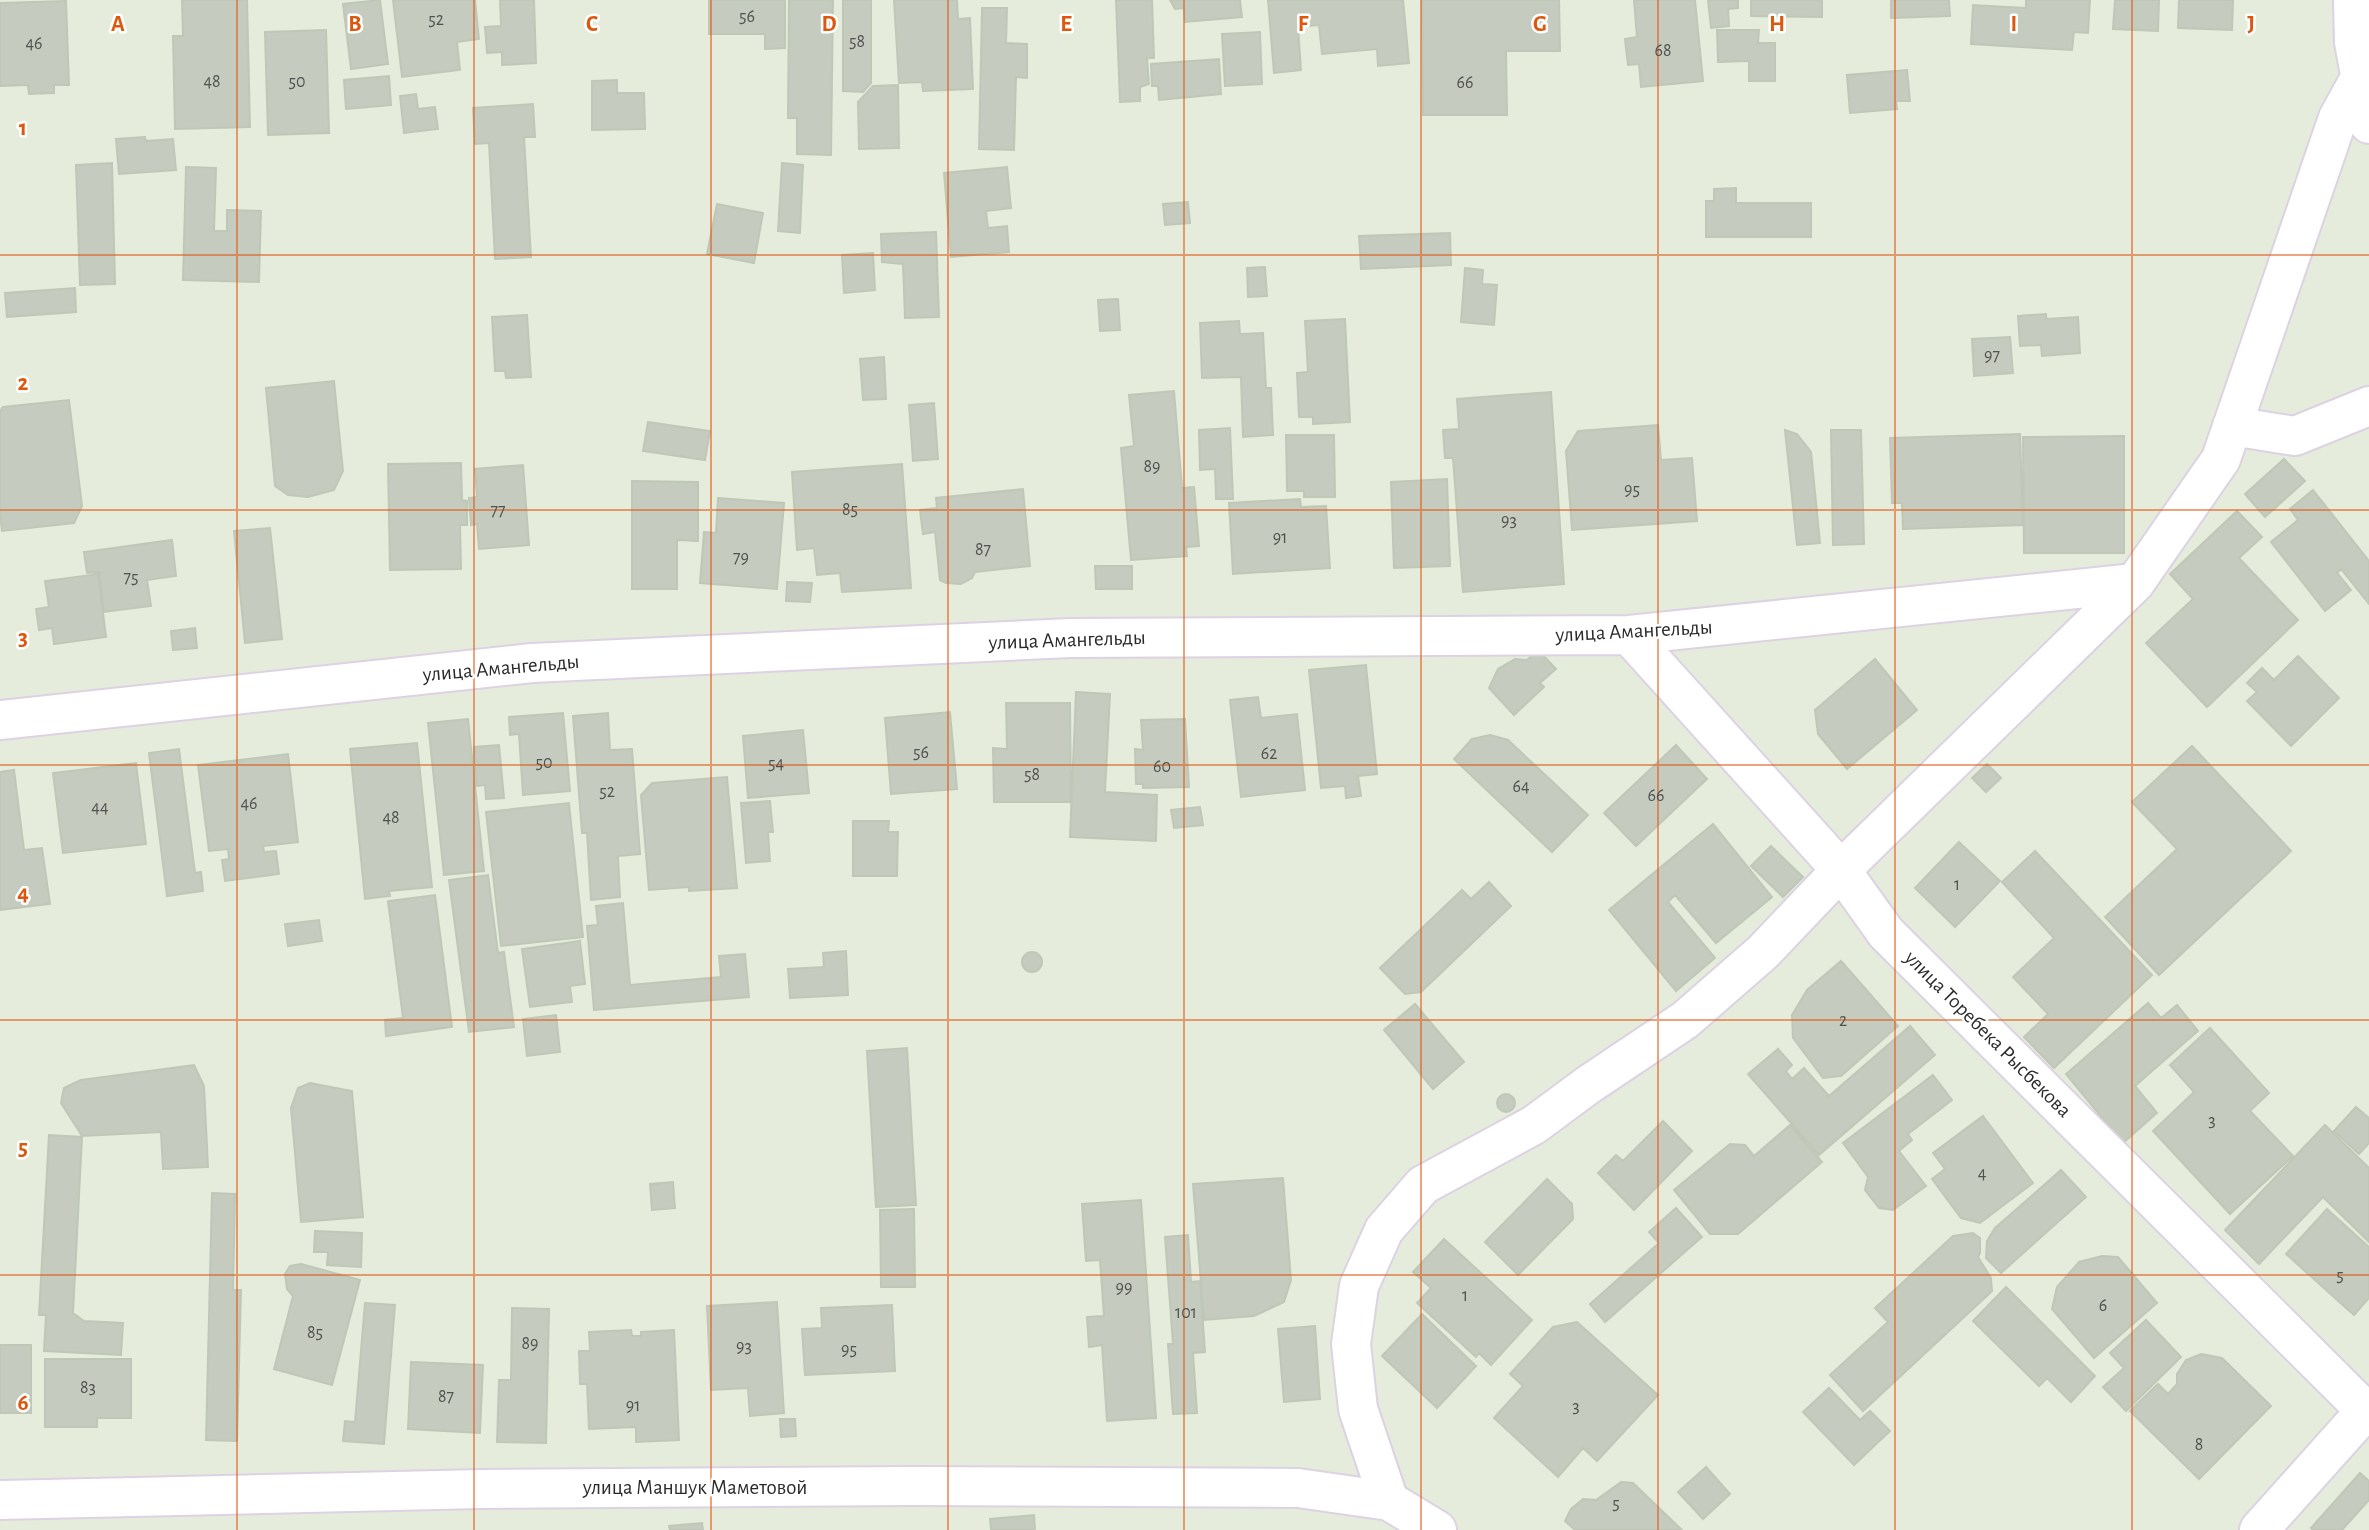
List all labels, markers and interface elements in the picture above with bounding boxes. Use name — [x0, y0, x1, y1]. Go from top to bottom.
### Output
house number: 56 — [739, 8, 755, 26]
house number: 52 — [428, 11, 444, 29]
text: A — [111, 13, 125, 36]
text: B — [348, 13, 362, 36]
text: C — [586, 13, 598, 36]
text: D — [821, 13, 837, 36]
text: E — [1060, 13, 1072, 36]
text: F — [1298, 13, 1309, 36]
text: G — [1533, 13, 1547, 36]
text: H — [1769, 13, 1785, 36]
text: I — [2011, 13, 2017, 36]
text: J — [2247, 13, 2255, 36]
house number: 58 — [849, 33, 865, 51]
house number: 46 — [25, 35, 43, 53]
house number: 68 — [1655, 42, 1672, 60]
house number: 48 — [203, 73, 221, 91]
house number: 50 — [288, 73, 306, 91]
house number: 66 — [1457, 74, 1473, 92]
text: 1 — [19, 117, 27, 140]
house number: 97 — [1984, 347, 2000, 365]
text: 2 — [18, 372, 29, 395]
house number: 89 — [1144, 458, 1161, 476]
house number: 95 — [1624, 481, 1640, 499]
house number: 85 — [842, 501, 858, 519]
house number: 77 — [490, 502, 506, 520]
house number: 93 — [1501, 512, 1517, 530]
house number: 91 — [1273, 529, 1287, 547]
house number: 87 — [975, 541, 991, 559]
house number: 79 — [733, 549, 749, 567]
house number: 75 — [123, 569, 139, 587]
street label: улица Амангельды — [1554, 616, 1713, 646]
text: 3 — [18, 627, 28, 650]
street label: улица Амангельды — [987, 627, 1146, 653]
street label: улица Амангельды — [421, 651, 580, 685]
house number: 56 — [913, 744, 929, 762]
house number: 62 — [1261, 745, 1277, 763]
house number: 50 — [535, 754, 553, 772]
house number: 54 — [768, 755, 784, 773]
house number: 60 — [1153, 758, 1171, 776]
house number: 58 — [1024, 766, 1040, 784]
house number: 64 — [1512, 778, 1530, 796]
house number: 52 — [599, 783, 615, 801]
house number: 66 — [1648, 787, 1664, 805]
house number: 46 — [240, 795, 258, 813]
house number: 44 — [91, 799, 109, 817]
house number: 48 — [382, 809, 400, 827]
house number: 1 — [1954, 876, 1960, 894]
text: 4 — [17, 882, 29, 905]
street label: улица Торебека Рысбекова — [1900, 946, 2076, 1122]
house number: 2 — [1839, 1012, 1847, 1030]
house number: 3 — [2208, 1112, 2216, 1130]
text: 5 — [18, 1137, 28, 1160]
house number: 4 — [1978, 1165, 1987, 1183]
house number: 5 — [2336, 1267, 2344, 1285]
house number: 99 — [1116, 1279, 1132, 1297]
house number: 1 — [1462, 1287, 1468, 1305]
house number: 6 — [2099, 1297, 2107, 1315]
house number: 101 — [1175, 1304, 1197, 1322]
house number: 85 — [307, 1324, 323, 1342]
house number: 89 — [522, 1335, 539, 1353]
house number: 93 — [736, 1338, 752, 1356]
house number: 95 — [841, 1341, 857, 1359]
house number: 83 — [80, 1379, 96, 1397]
house number: 87 — [438, 1388, 454, 1406]
text: 6 — [17, 1392, 29, 1415]
house number: 91 — [626, 1397, 640, 1415]
house number: 3 — [1572, 1398, 1580, 1416]
house number: 8 — [2195, 1436, 2203, 1454]
street label: улица Маншук Маметовой — [582, 1477, 807, 1498]
house number: 5 — [1612, 1495, 1620, 1513]

